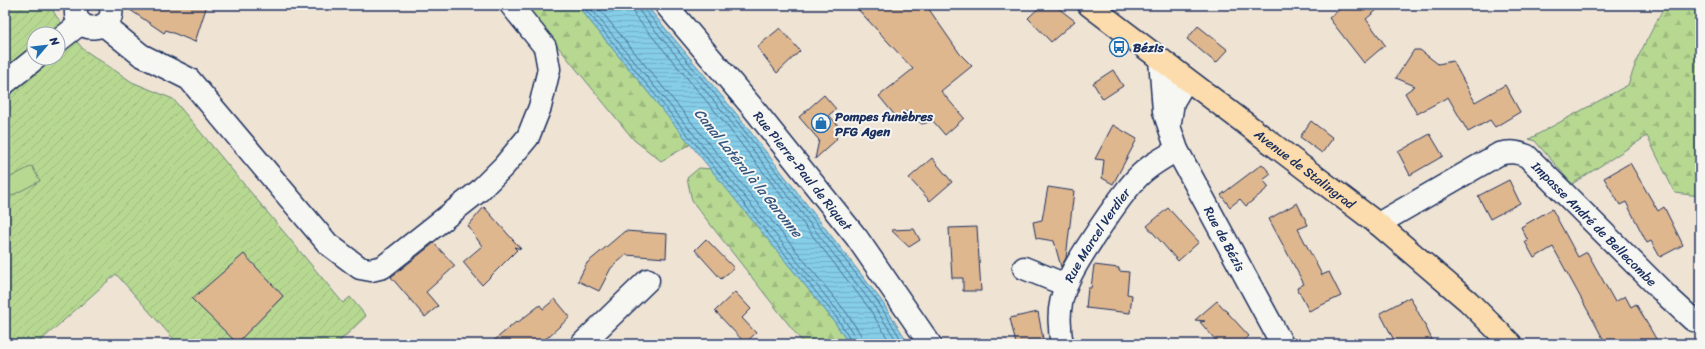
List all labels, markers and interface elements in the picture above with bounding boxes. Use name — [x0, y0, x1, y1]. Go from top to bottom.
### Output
north arrow — [26, 26, 66, 66]
text: N — [44, 33, 65, 50]
bus stop icon: Bézis — [1108, 36, 1130, 58]
place label: Bézis — [1133, 36, 1165, 59]
water label: Canal Latéral à la Garonne — [688, 103, 809, 245]
street label: Rue Pierre-Paul de Riquet — [748, 105, 859, 236]
place label: Pompes funèbres PFG Agen — [835, 105, 934, 143]
shop icon: Pompes funèbres PFG Agen — [810, 112, 832, 134]
street label: Avenue de Stalingrad — [1249, 122, 1361, 215]
street label: Impasse André de Bellecombe — [1526, 155, 1663, 292]
street label: Rue Marcel Verdier — [1057, 182, 1136, 286]
street label: Rue de Bézis — [1198, 202, 1252, 276]

